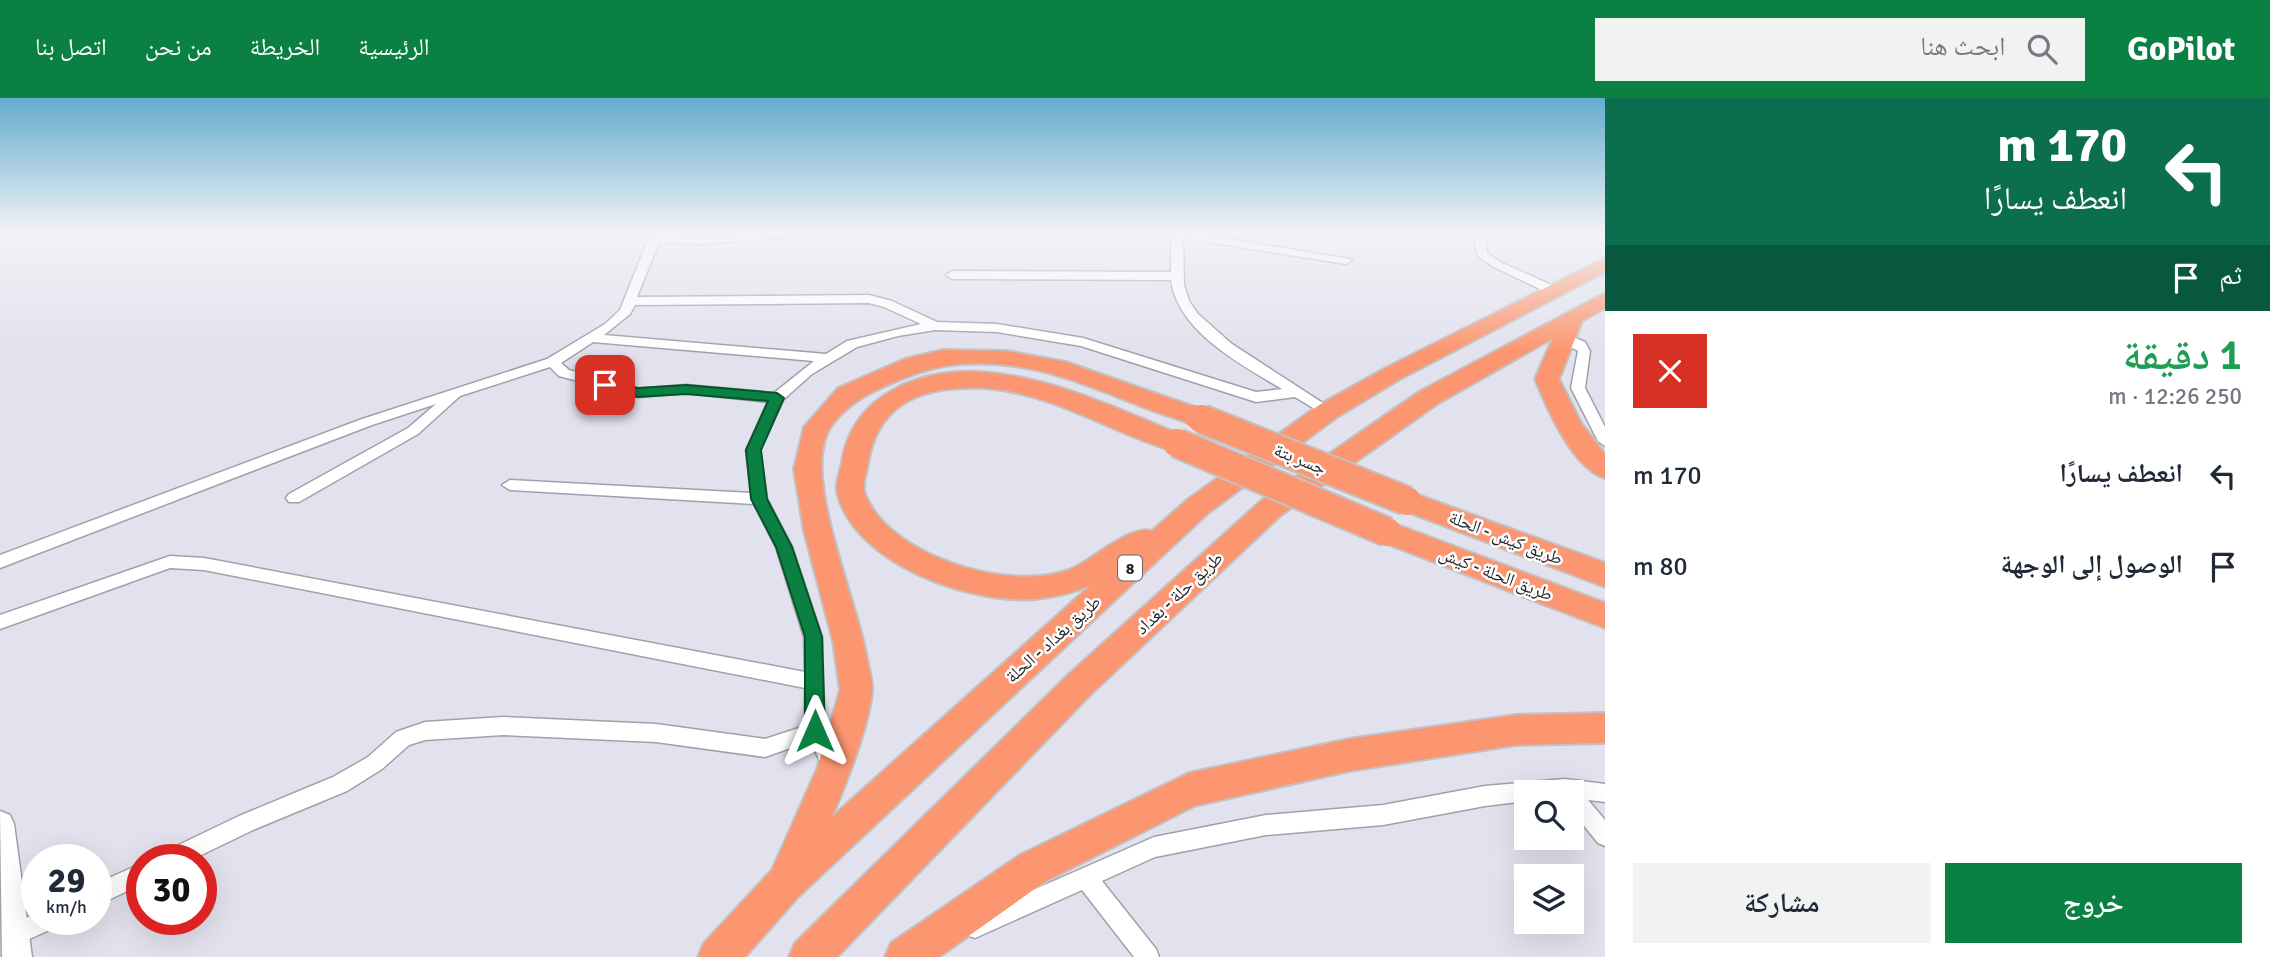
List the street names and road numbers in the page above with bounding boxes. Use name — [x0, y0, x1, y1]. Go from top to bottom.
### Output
street label: جسر بتة — [1271, 439, 1329, 479]
street label: طريق كيش - الحلة — [1446, 506, 1566, 570]
street label: طريق الحلة - كيش — [1436, 542, 1556, 606]
street label: طريق حلة - بغداد — [1131, 547, 1227, 639]
road number: 8 — [1118, 555, 1142, 580]
street label: طريق بغداد - الحلة — [1001, 591, 1105, 687]

